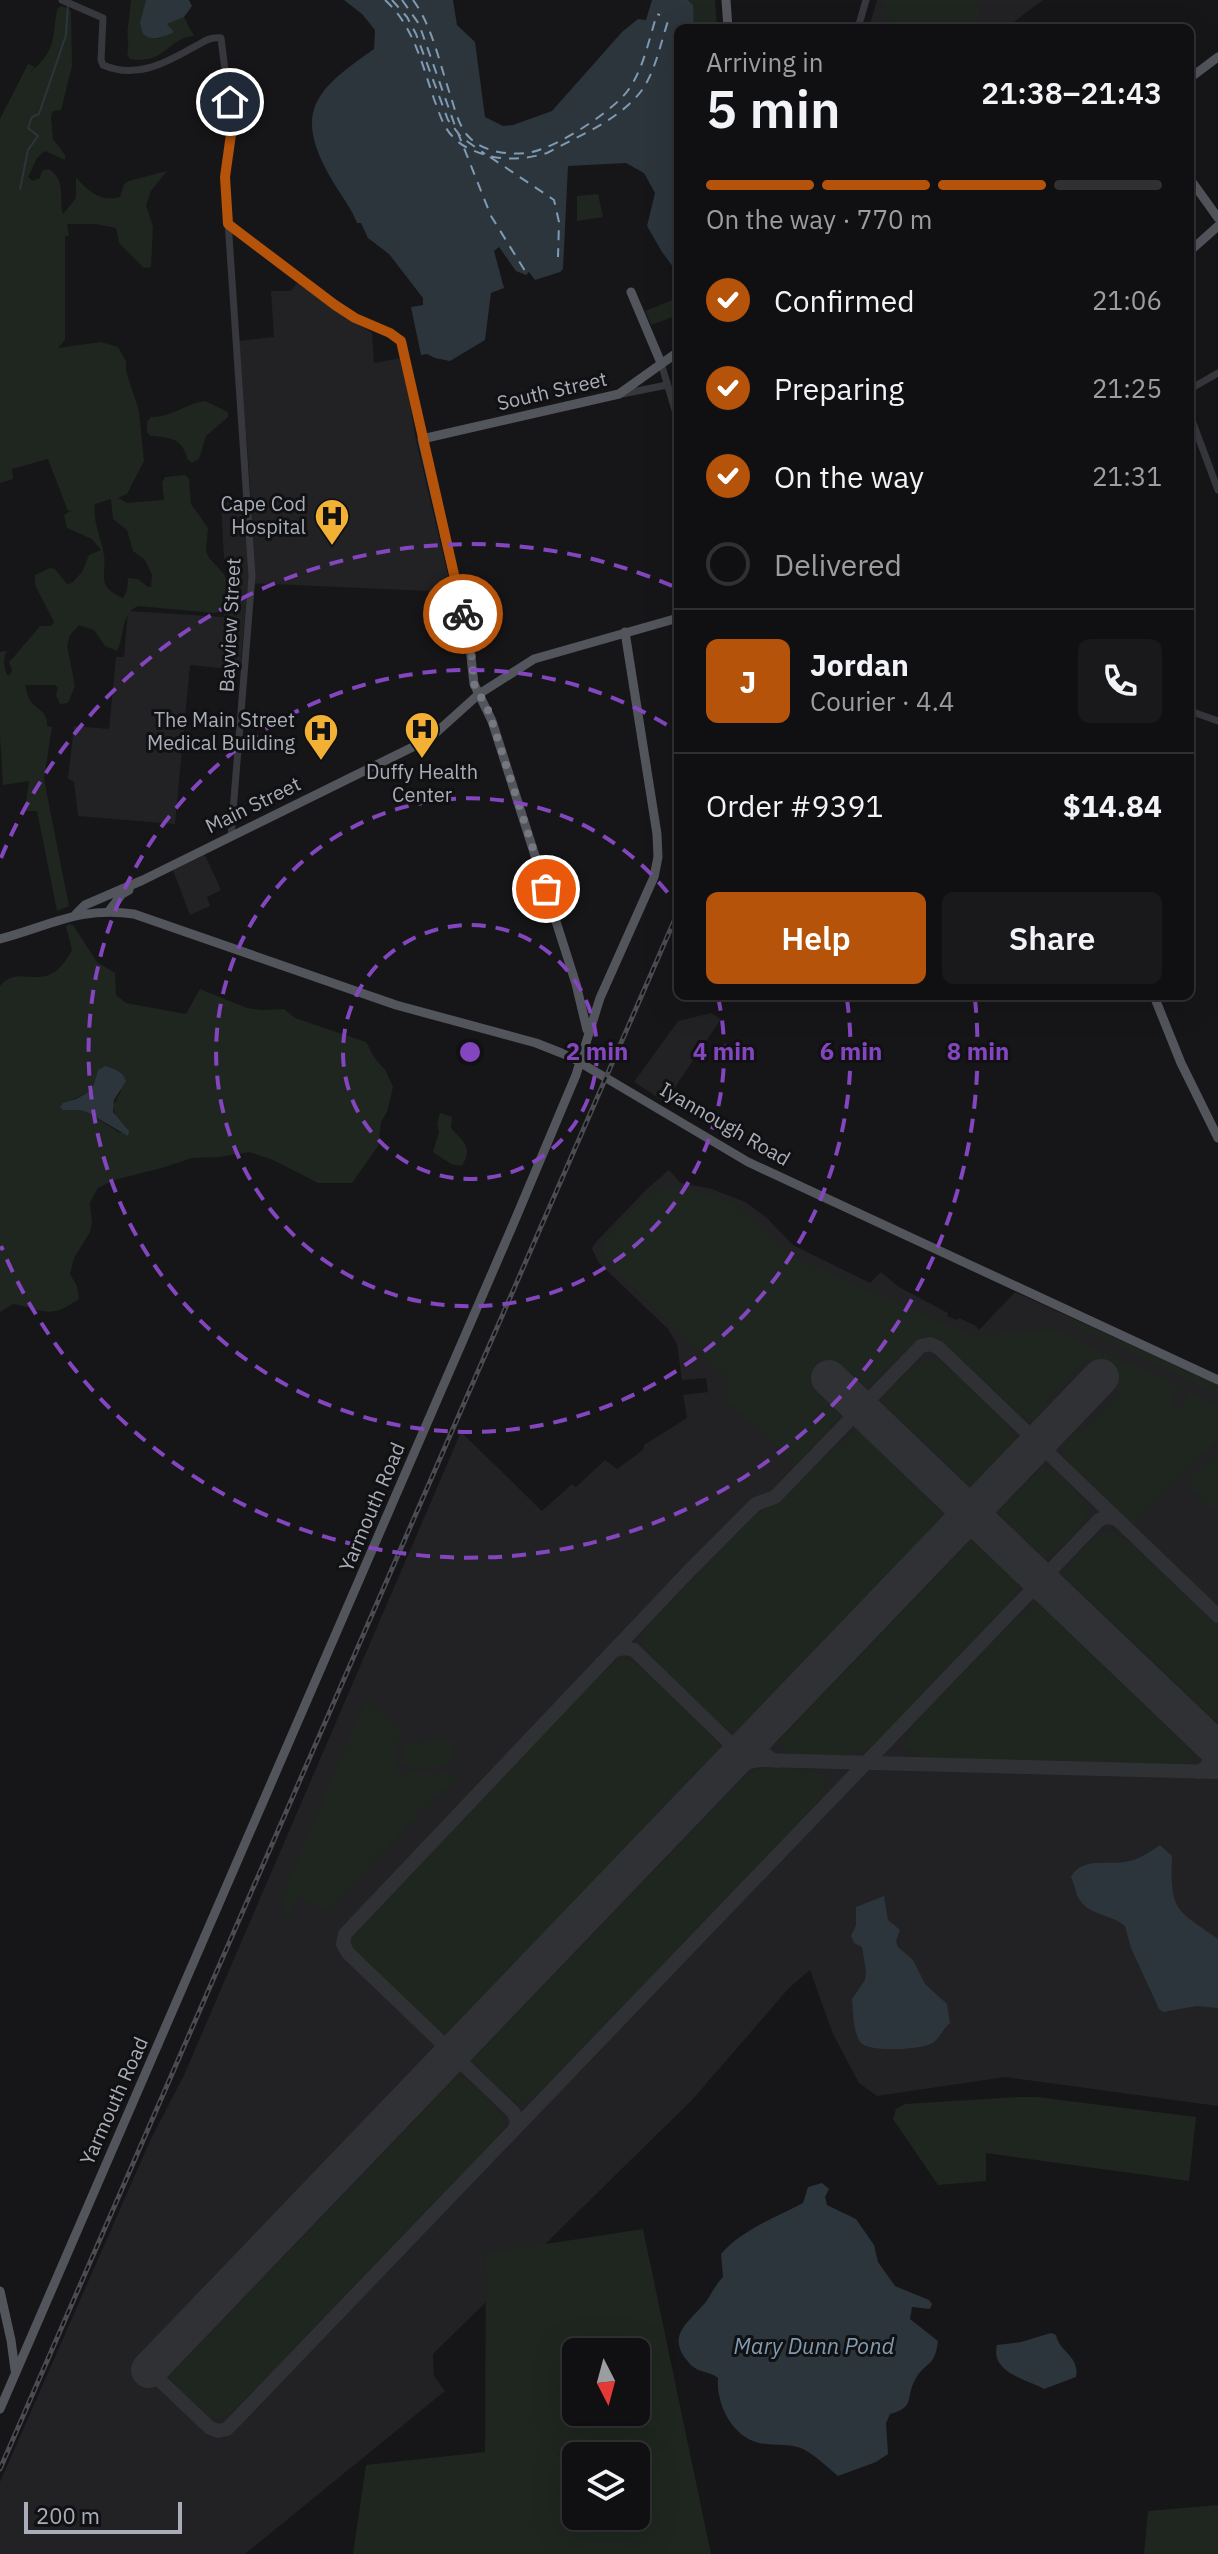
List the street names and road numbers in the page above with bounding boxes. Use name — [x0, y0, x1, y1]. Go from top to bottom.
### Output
street label: South Street — [494, 365, 610, 416]
street label: Bayview Street — [213, 557, 246, 693]
street label: Main Street — [201, 770, 305, 839]
street label: Iyannough Road — [655, 1075, 795, 1172]
street label: Yarmouth Road — [332, 1438, 411, 1576]
street label: Yarmouth Road — [73, 2032, 154, 2169]

